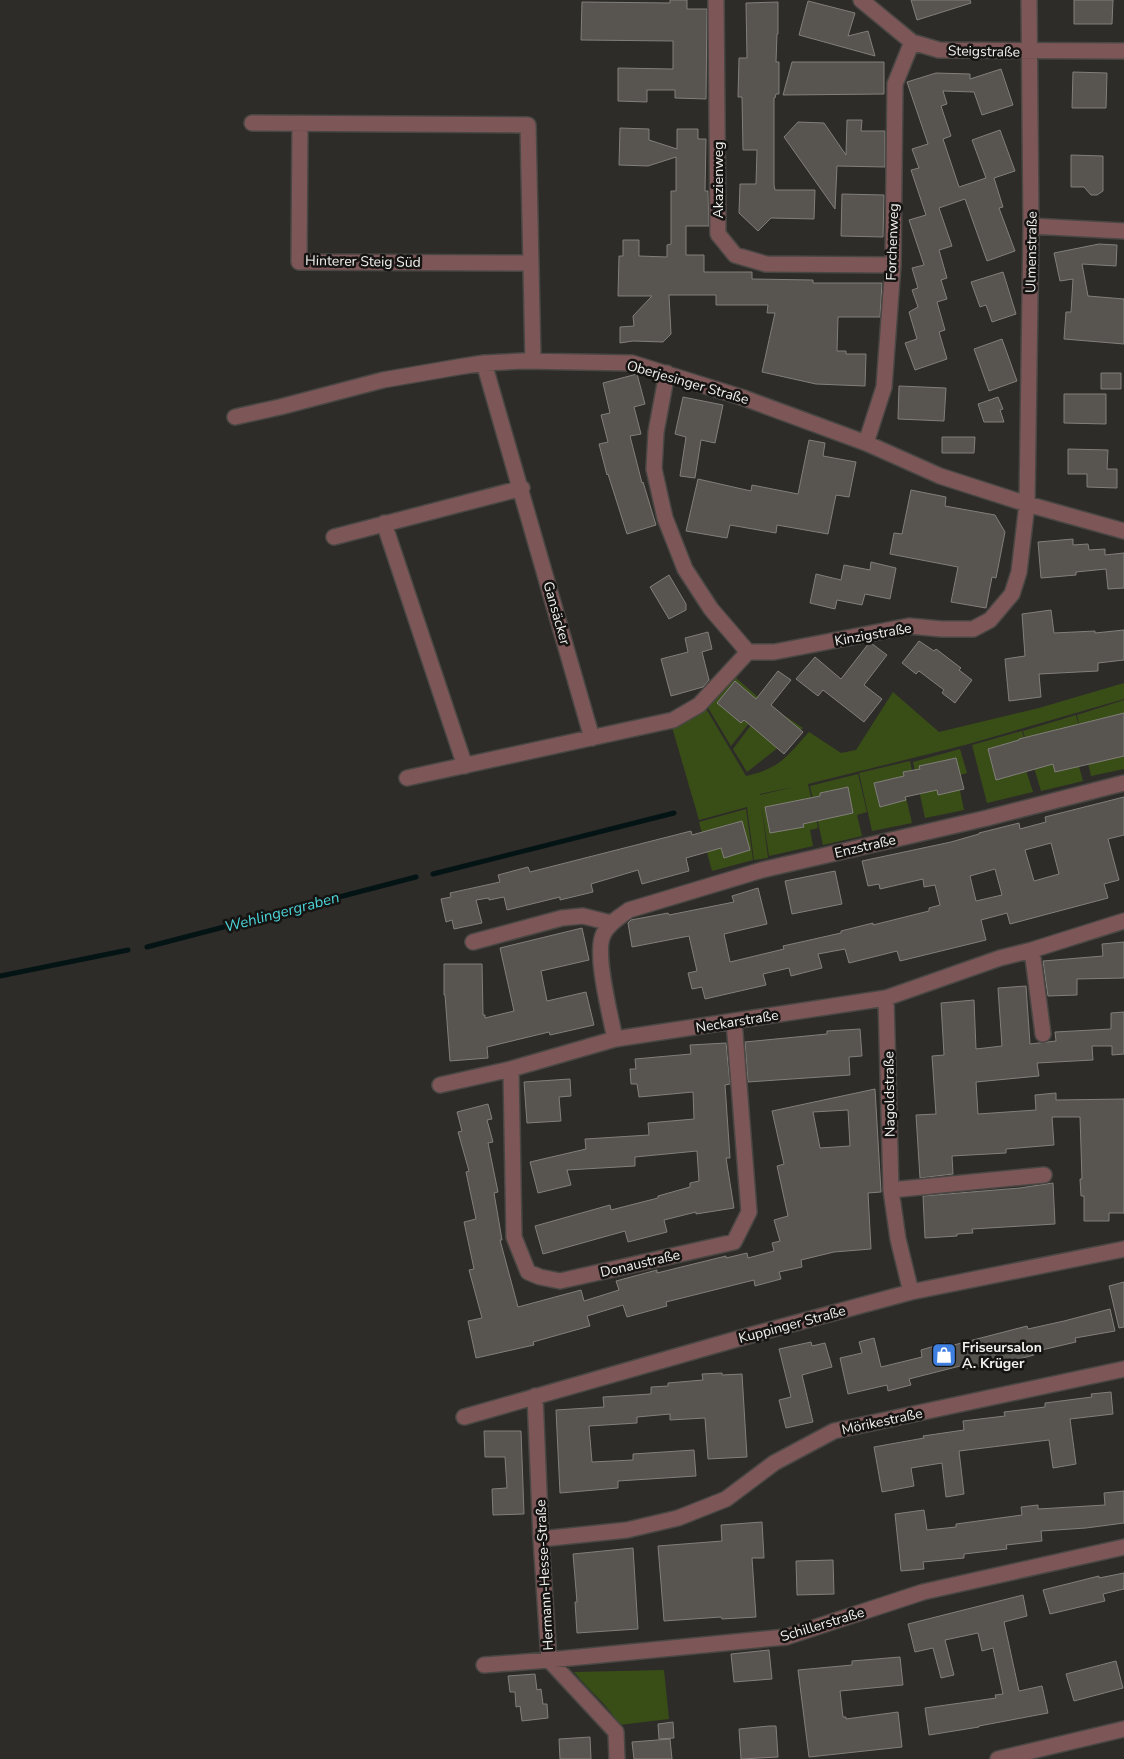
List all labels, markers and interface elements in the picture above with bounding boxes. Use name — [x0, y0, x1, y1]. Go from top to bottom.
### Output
street label: Steigstraße — [948, 41, 1020, 62]
street label: Akazienweg — [709, 142, 728, 218]
street label: Forchenweg — [882, 203, 903, 281]
street label: Ulmenstraße — [1021, 211, 1042, 293]
street label: Hinterer Steig Süd — [305, 251, 421, 272]
street label: Oberjesinger Straße — [625, 356, 751, 409]
street label: Gansäcker — [538, 579, 575, 647]
street label: Kinzigstraße — [833, 618, 913, 651]
street label: Enzstraße — [833, 830, 898, 863]
water label: Wehlingergraben — [222, 887, 342, 937]
street label: Neckarstraße — [694, 1006, 780, 1037]
street label: Nagoldstraße — [879, 1051, 900, 1137]
street label: Donaustraße — [598, 1245, 682, 1282]
street label: Kuppinger Straße — [736, 1301, 848, 1348]
place label: Friseursalon A. Krüger — [962, 1338, 1042, 1373]
shop icon: Friseursalon A. Krüger — [931, 1342, 957, 1368]
street label: Mörikestraße — [840, 1404, 924, 1439]
street label: Hermann-Hesse-Straße — [531, 1499, 558, 1651]
street label: Schillerstraße — [778, 1603, 866, 1646]

